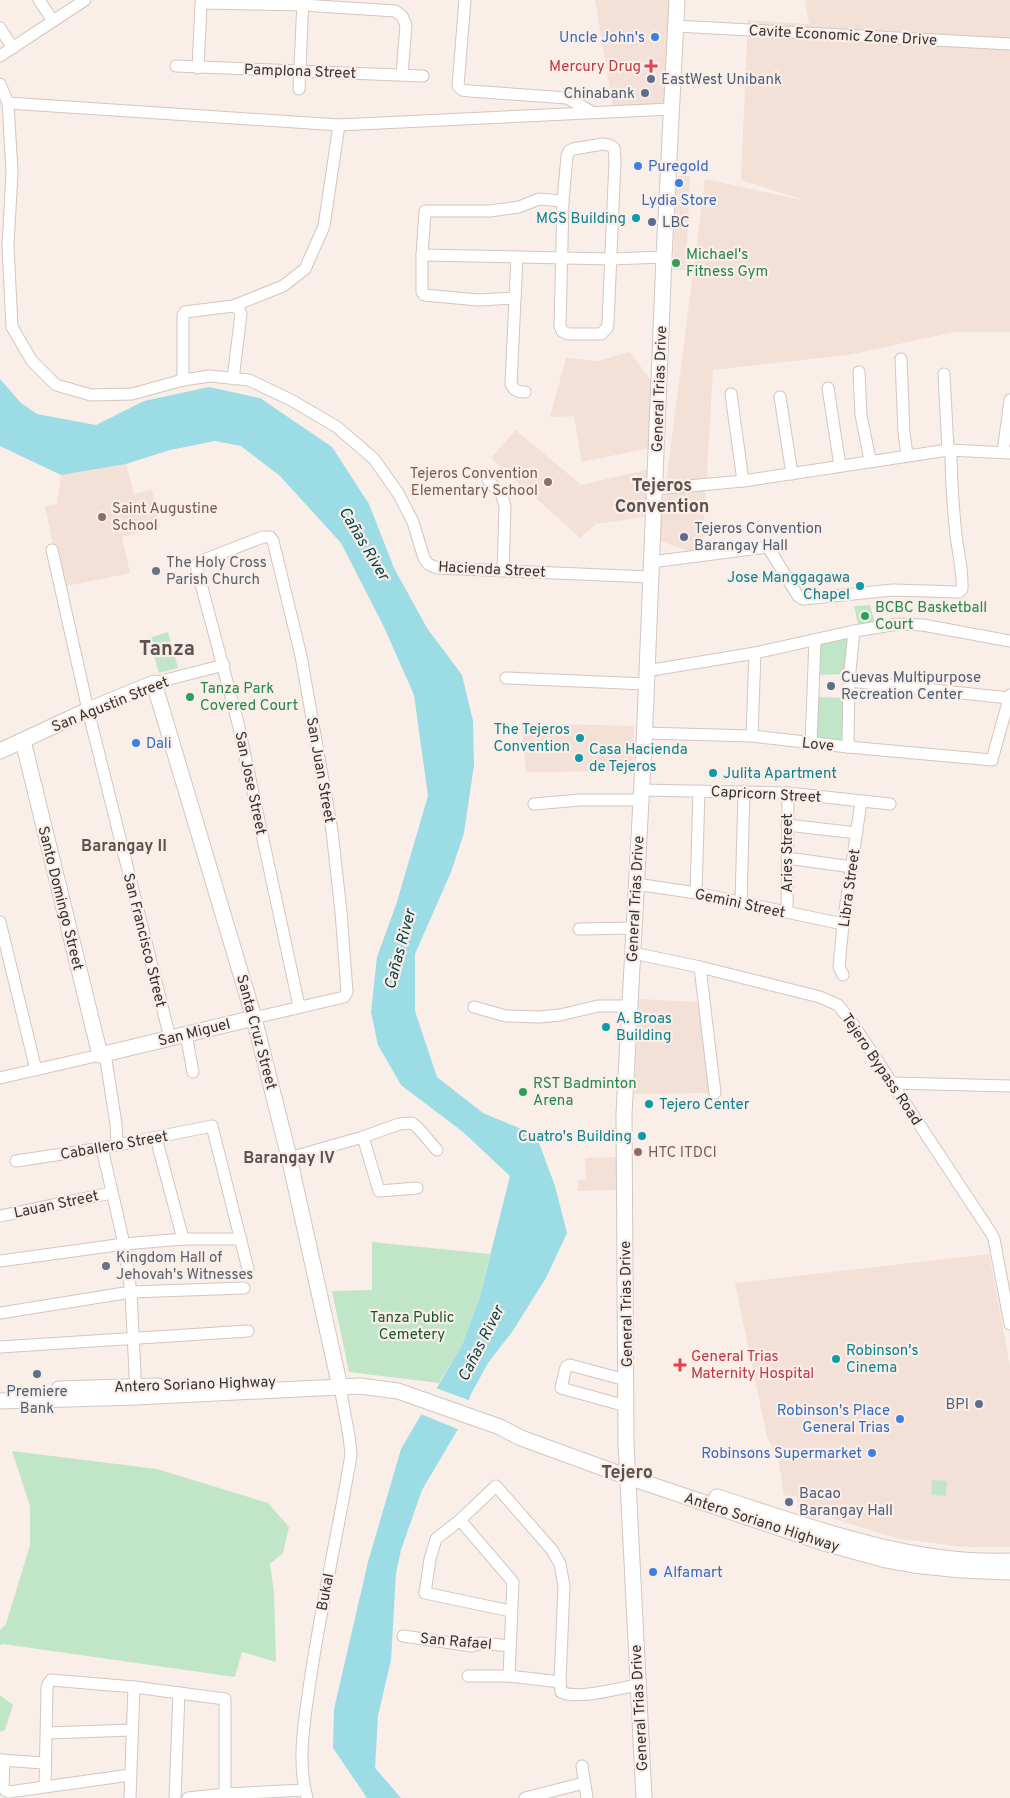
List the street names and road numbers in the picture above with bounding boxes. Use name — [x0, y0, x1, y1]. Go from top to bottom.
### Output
street label: Cavite Economic Zone Drive — [748, 22, 938, 51]
street label: Pamplona Street — [244, 61, 356, 84]
street label: General Trias Drive — [649, 325, 672, 453]
street label: Hacienda Street — [438, 558, 546, 583]
street label: San Agustin Street — [49, 673, 172, 738]
street label: San Juan Street — [301, 716, 338, 825]
street label: San Jose Street — [229, 730, 270, 837]
street label: Love — [801, 734, 835, 757]
street label: Capricorn Street — [710, 783, 822, 808]
street label: Aries Street — [779, 813, 798, 893]
street label: Santo Domingo Street — [32, 824, 87, 972]
street label: General Trias Drive — [624, 835, 649, 963]
street label: Libra Street — [836, 848, 865, 929]
street label: San Francisco Street — [118, 871, 169, 1009]
street label: Gemini Street — [693, 886, 787, 923]
street label: Santa Cruz Street — [231, 973, 280, 1092]
street label: Tejero Bypass Road — [836, 1010, 925, 1130]
street label: San Miguel — [156, 1015, 232, 1052]
street label: Caballero Street — [59, 1128, 170, 1165]
street label: Lauan Street — [12, 1187, 100, 1224]
street label: General Trias Drive — [617, 1240, 638, 1367]
street label: Antero Soriano Highway — [114, 1373, 276, 1398]
street label: Antero Soriano Highway — [681, 1489, 842, 1558]
street label: Bukal — [314, 1572, 339, 1613]
street label: San Rafael — [419, 1630, 492, 1655]
street label: General Trias Drive — [628, 1644, 653, 1772]

